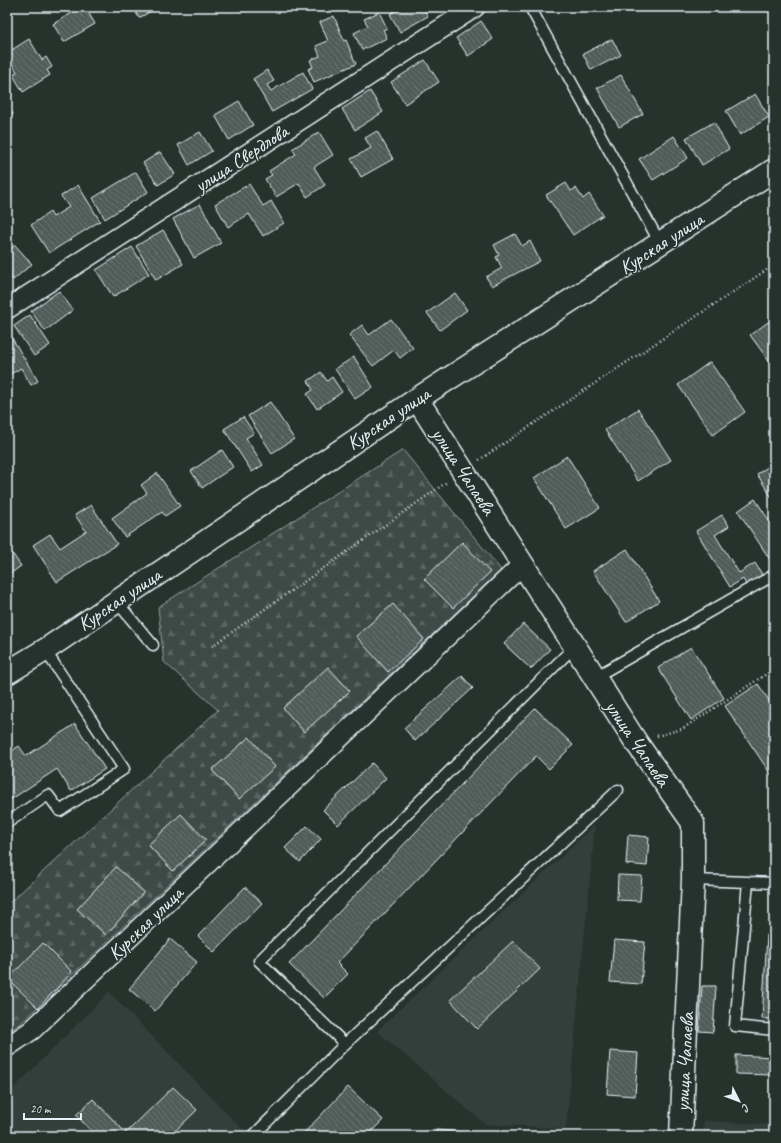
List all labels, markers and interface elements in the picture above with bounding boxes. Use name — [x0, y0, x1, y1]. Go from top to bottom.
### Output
street label: улица Свердлова — [189, 118, 295, 199]
street label: Курская улица — [614, 206, 710, 280]
street label: Курская улица — [342, 380, 436, 456]
street label: улица Чапаева — [426, 422, 502, 521]
street label: Курская улица — [73, 561, 167, 637]
street label: улица Чапаева — [599, 694, 676, 792]
street label: Курская улица — [102, 880, 190, 966]
street label: улица Чапаева — [669, 1011, 700, 1113]
north arrow — [719, 1081, 759, 1121]
scale bar — [24, 1095, 81, 1121]
text: 20 m — [30, 1101, 52, 1117]
text: С — [738, 1101, 753, 1116]

